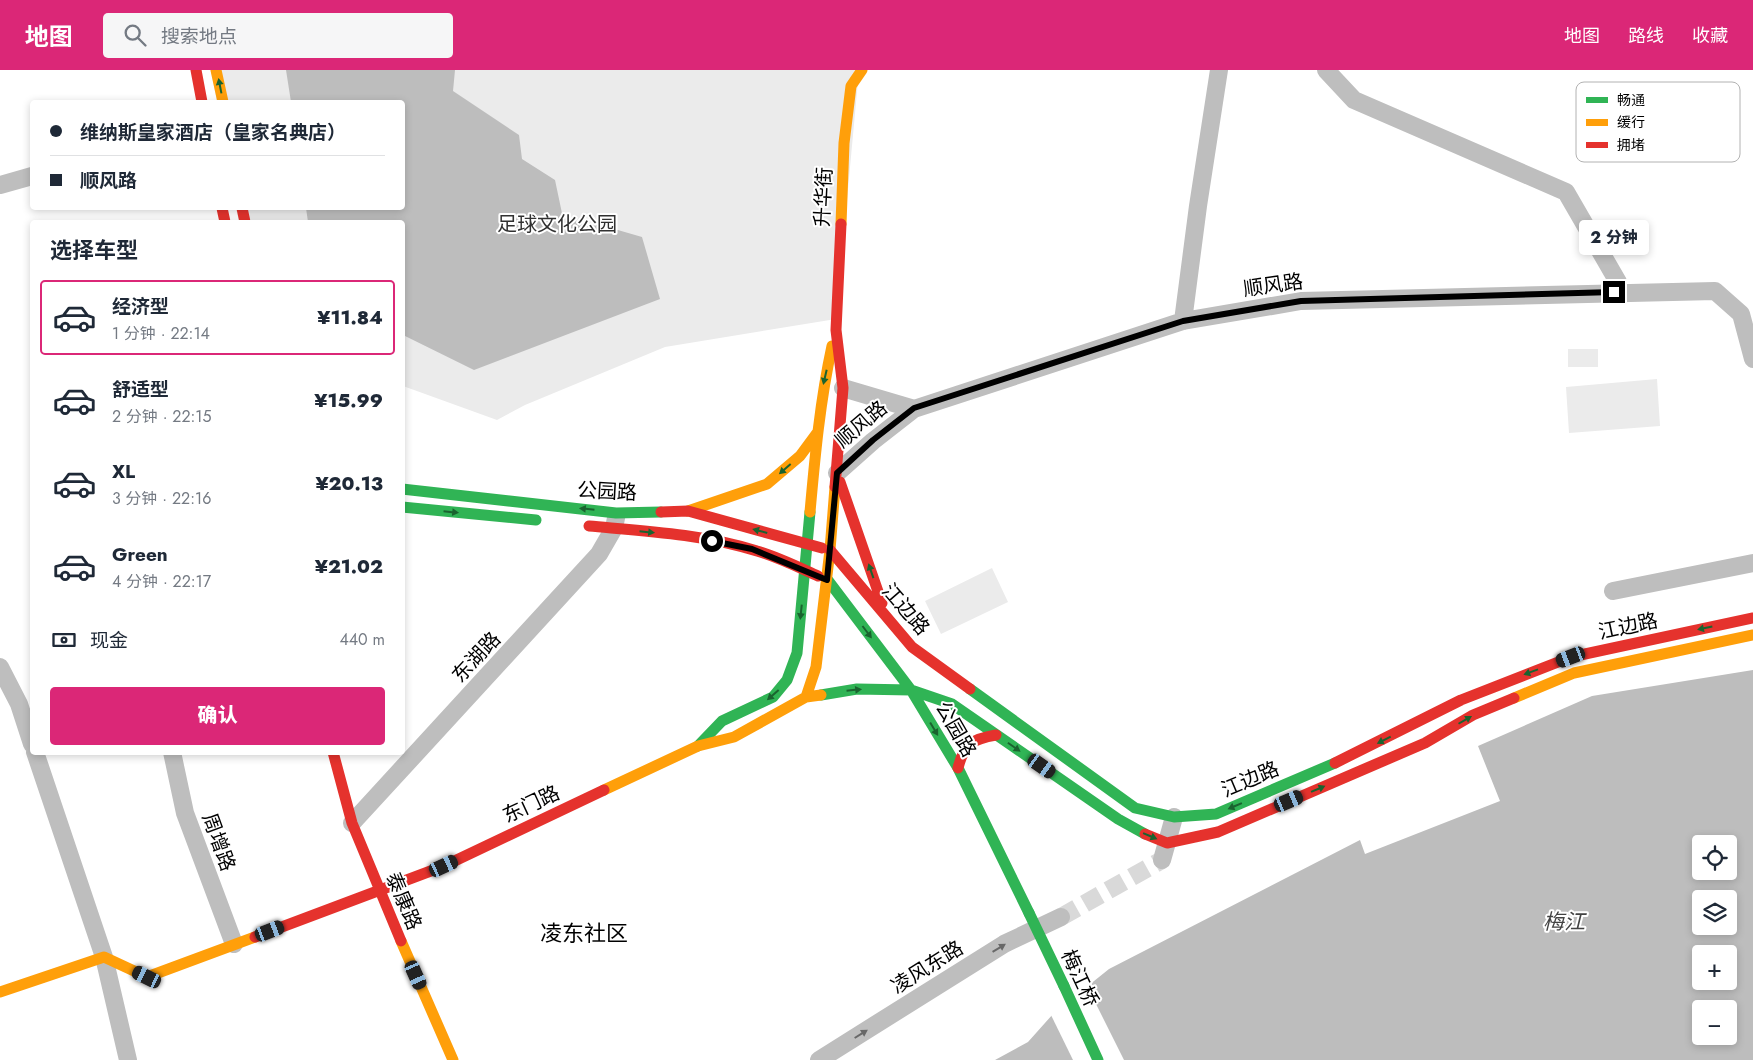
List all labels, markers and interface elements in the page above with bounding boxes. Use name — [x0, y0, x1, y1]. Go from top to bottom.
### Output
search box — [103, 13, 453, 58]
text: 地图 — [25, 19, 73, 54]
icon: search — [121, 21, 149, 49]
text: 搜索地点 — [161, 23, 237, 50]
text: 地图 — [1564, 23, 1600, 49]
text: 路线 — [1628, 23, 1664, 49]
text: 收藏 — [1692, 23, 1728, 49]
one-way arrow — [215, 78, 223, 94]
legend — [1576, 82, 1740, 162]
text: 畅通 — [1617, 90, 1645, 110]
text: 缓行 — [1617, 112, 1645, 132]
text: 维纳斯皇家酒店（皇家名典店） — [80, 119, 346, 146]
text: 拥堵 — [1617, 135, 1645, 155]
street label: 升华街 — [807, 166, 840, 228]
text: 顺风路 — [80, 167, 137, 194]
park label: 足球文化公园 — [497, 210, 617, 239]
callout: 2 分钟 — [1579, 220, 1649, 254]
text: 2 分钟 — [1590, 226, 1638, 249]
text: 选择车型 — [50, 234, 138, 266]
street label: 顺风路 — [1241, 267, 1305, 304]
route end — [1603, 281, 1625, 303]
text: 经济型 — [112, 293, 169, 320]
icon: car — [52, 295, 97, 340]
text: ¥11.84 — [317, 304, 383, 331]
text: 1 分钟 · 22:14 — [112, 322, 210, 345]
one-way arrow — [821, 370, 829, 385]
text: 舒适型 — [112, 376, 169, 403]
icon: car — [52, 378, 97, 423]
text: ¥15.99 — [314, 387, 383, 414]
street label: 顺风路 — [829, 394, 894, 455]
text: 2 分钟 · 22:15 — [112, 405, 212, 428]
text: XL — [112, 458, 135, 485]
icon: car — [52, 461, 97, 506]
one-way arrow — [779, 463, 792, 474]
text: ¥20.13 — [315, 470, 383, 497]
street label: 公园路 — [576, 475, 638, 508]
text: 3 分钟 · 22:16 — [112, 487, 211, 510]
one-way arrow — [578, 505, 594, 513]
one-way arrow — [443, 508, 459, 516]
one-way arrow — [752, 527, 767, 535]
one-way arrow — [640, 528, 656, 536]
route start — [701, 530, 723, 552]
text: Green — [112, 541, 168, 568]
icon: car — [52, 544, 97, 589]
text: ¥21.02 — [315, 553, 383, 580]
one-way arrow — [867, 563, 875, 578]
text: 4 分钟 · 22:17 — [112, 570, 211, 593]
street label: 江边路 — [875, 577, 936, 641]
one-way arrow — [797, 604, 805, 620]
street label: 江边路 — [1596, 606, 1660, 647]
one-way arrow — [1698, 624, 1713, 632]
one-way arrow — [862, 625, 872, 639]
icon: cash — [50, 626, 78, 654]
street label: 东湖路 — [445, 626, 507, 689]
text: 现金 — [90, 627, 128, 654]
text: 440 m — [339, 628, 385, 651]
car — [1554, 645, 1587, 669]
one-way arrow — [1523, 668, 1538, 676]
one-way arrow — [847, 686, 863, 694]
button: 确认 — [50, 687, 385, 745]
one-way arrow — [767, 689, 780, 700]
street label: 公园路 — [928, 696, 983, 762]
one-way arrow — [1458, 715, 1472, 724]
one-way arrow — [930, 722, 939, 735]
one-way arrow — [1376, 736, 1391, 744]
one-way arrow — [1007, 742, 1021, 752]
car — [1025, 751, 1058, 781]
street label: 江边路 — [1217, 754, 1283, 805]
street label: 东门路 — [498, 779, 565, 830]
one-way arrow — [1311, 784, 1325, 792]
car — [1272, 788, 1305, 814]
one-way arrow — [1228, 802, 1242, 810]
street label: 周增路 — [195, 809, 242, 875]
one-way arrow — [1143, 832, 1158, 840]
map controls — [1692, 835, 1737, 1045]
button: locate — [1692, 835, 1737, 880]
car — [427, 853, 460, 879]
street label: 泰康路 — [378, 868, 429, 934]
button: layers — [1692, 890, 1737, 935]
water label: 梅江 — [1543, 907, 1587, 937]
district label: 凌东社区 — [540, 917, 628, 949]
car — [253, 919, 286, 943]
street label: 凌风东路 — [886, 934, 969, 1001]
one-way arrow — [992, 943, 1005, 952]
street label: 梅江桥 — [1054, 945, 1105, 1012]
button: + — [1692, 945, 1737, 990]
car — [403, 958, 428, 992]
car — [130, 964, 163, 990]
button: − — [1692, 1000, 1737, 1045]
one-way arrow — [854, 1029, 867, 1039]

